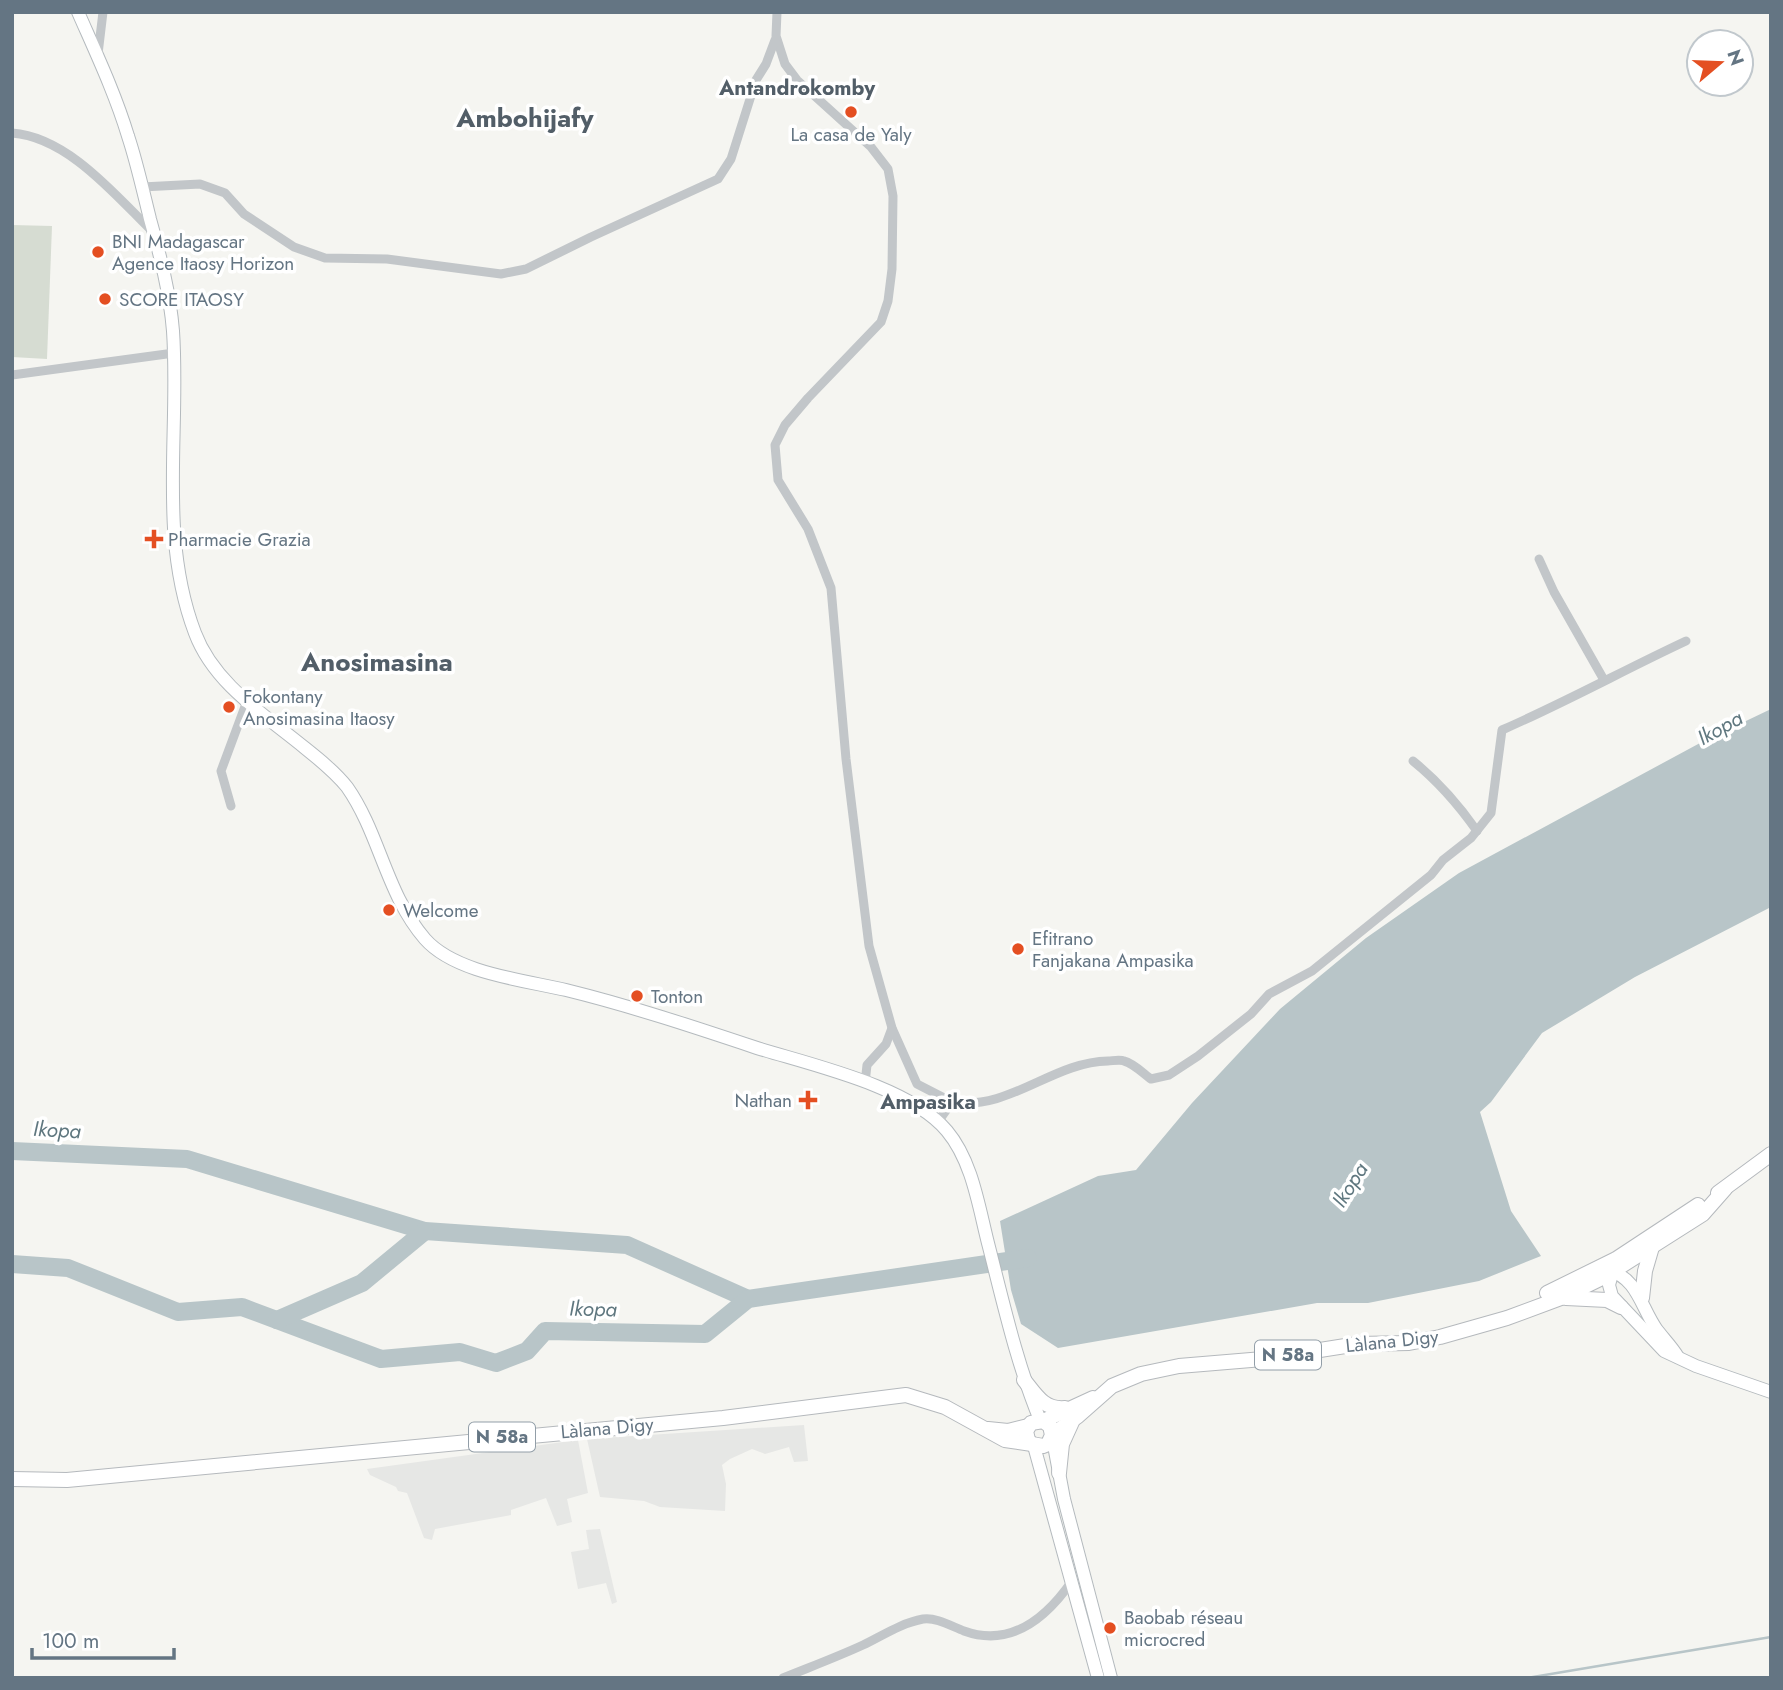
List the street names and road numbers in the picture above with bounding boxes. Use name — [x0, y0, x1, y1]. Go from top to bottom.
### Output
street label: Làlana Digy — [1344, 1323, 1440, 1359]
road number: N 58a — [1255, 1340, 1321, 1370]
street label: Làlana Digy — [559, 1410, 655, 1446]
road number: N 58a — [469, 1422, 535, 1452]

